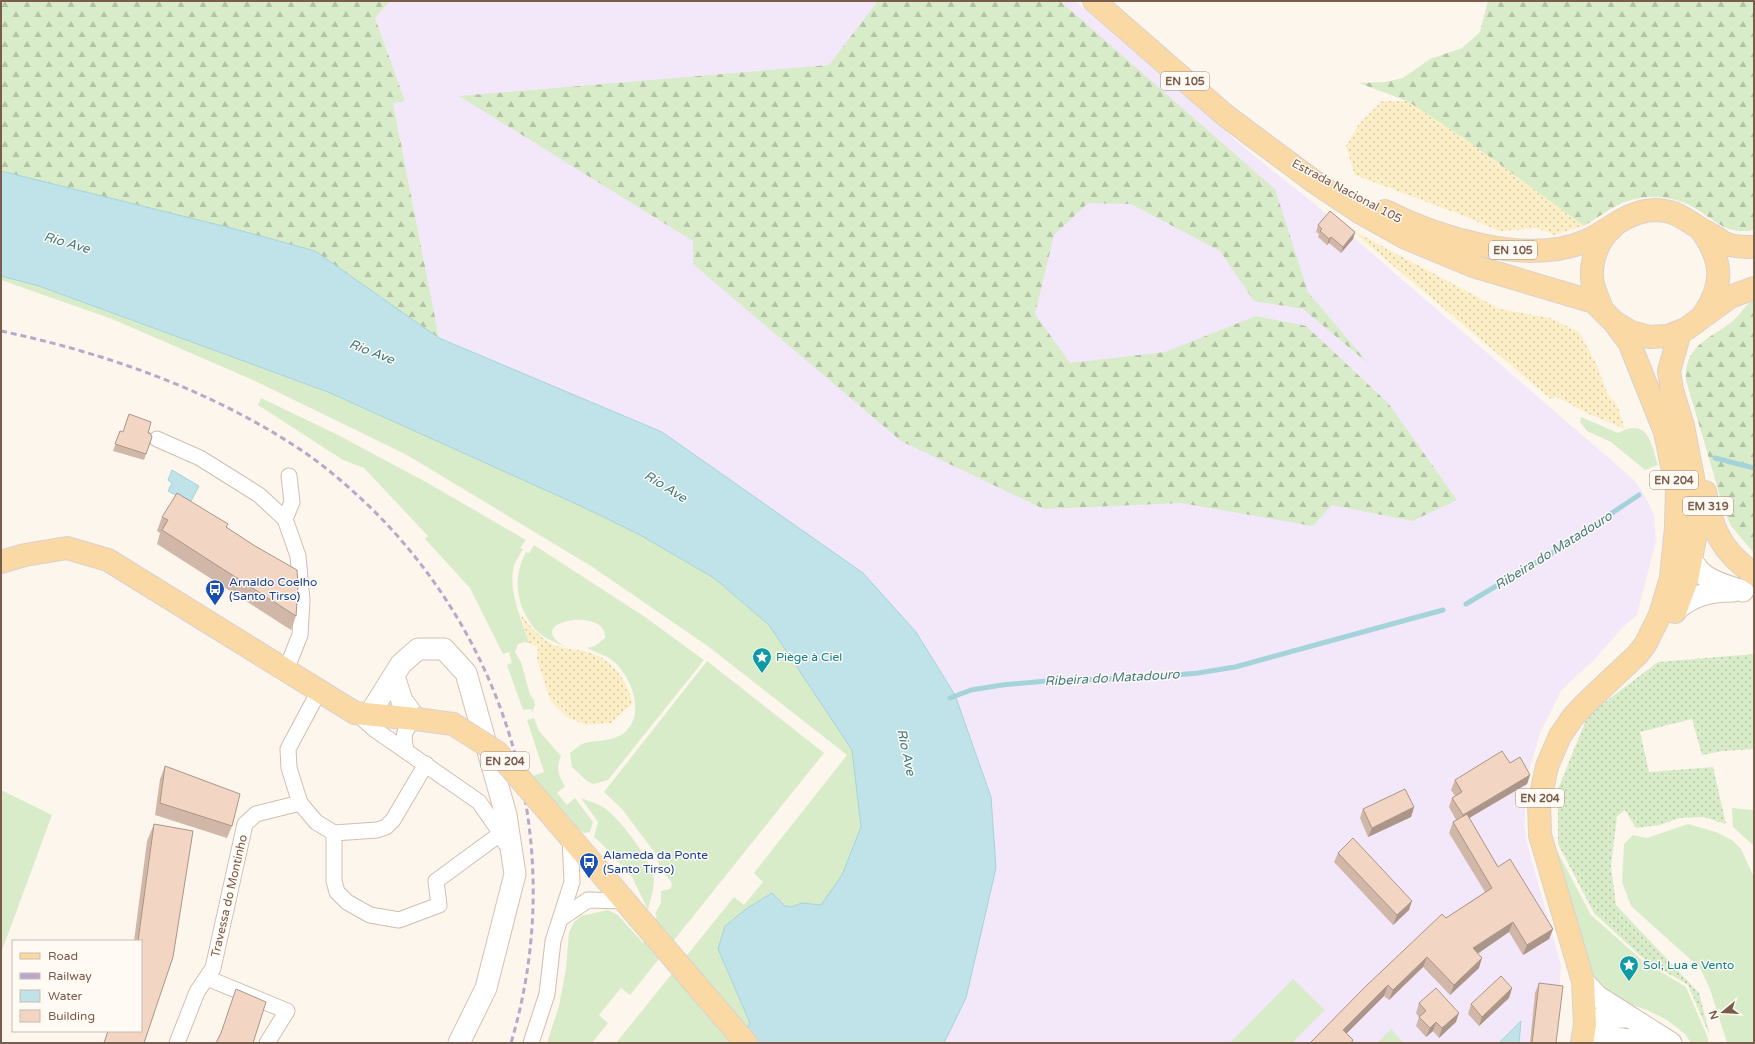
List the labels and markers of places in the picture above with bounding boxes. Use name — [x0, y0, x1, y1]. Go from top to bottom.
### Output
place label: Arnaldo Coelho (Santo Tirso) — [229, 575, 317, 603]
bus stop icon: Arnaldo Coelho (Santo Tirso) — [204, 578, 226, 606]
place icon: Piège à Ciel — [751, 646, 773, 674]
place label: Piège à Ciel — [776, 650, 842, 664]
place label: Alameda da Ponte (Santo Tirso) — [603, 848, 708, 876]
bus stop icon: Alameda da Ponte (Santo Tirso) — [578, 851, 600, 879]
place icon: Sol, Lua e Vento — [1618, 954, 1640, 982]
place label: Sol, Lua e Vento — [1643, 958, 1734, 972]

